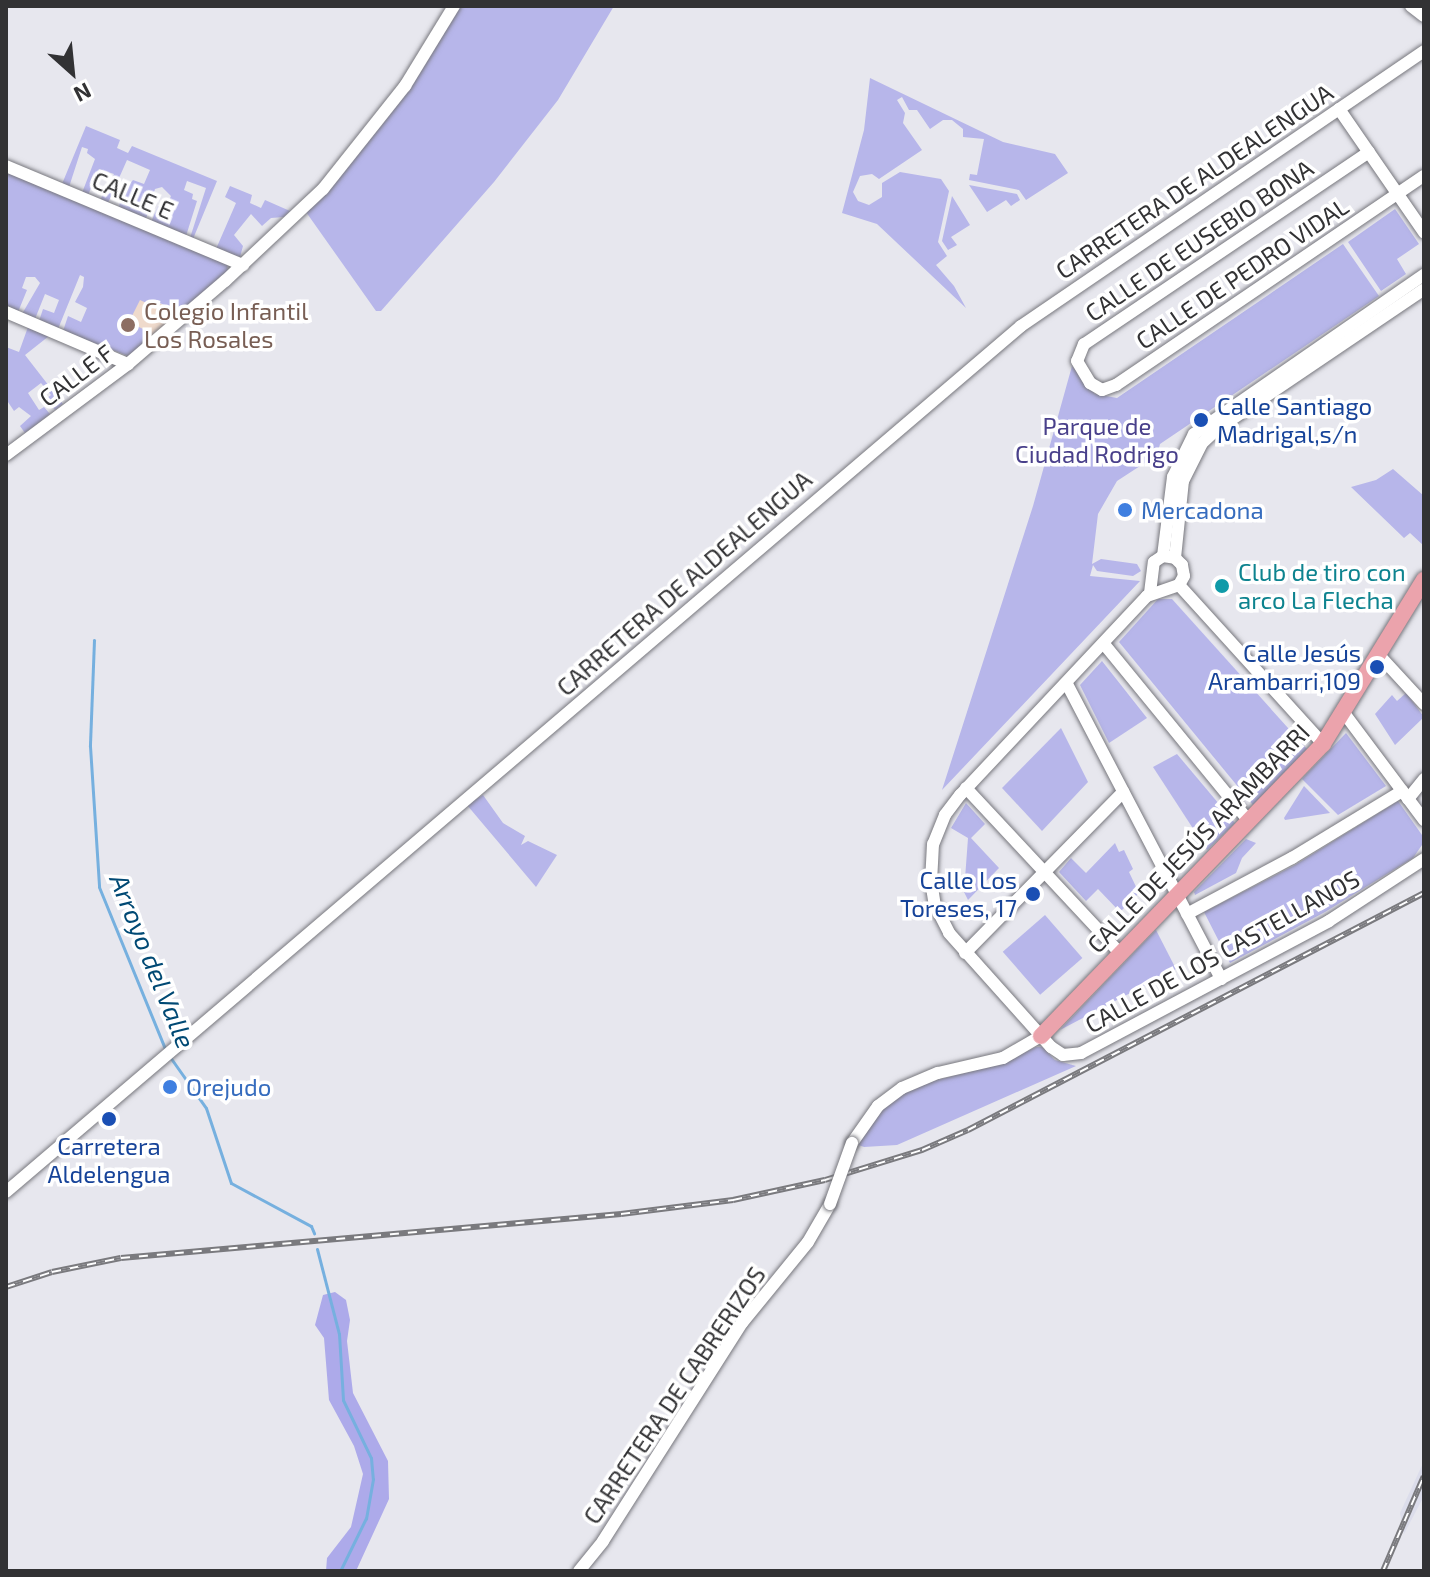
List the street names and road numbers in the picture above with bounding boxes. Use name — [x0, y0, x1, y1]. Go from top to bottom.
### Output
street label: CARRETERA DE ALDEALENGUA — [1050, 77, 1338, 285]
street label: CALLE DE EUSEBIO BONA — [1080, 153, 1318, 327]
street label: CALLE E — [88, 165, 178, 225]
street label: CALLE DE PEDRO VIDAL — [1130, 191, 1354, 355]
street label: CALLE F — [33, 338, 119, 412]
street label: CARRETERA DE ALDEALENGUA — [550, 464, 818, 702]
street label: CALLE DE JESÚS ARAMBARRI — [1081, 717, 1315, 959]
street label: CALLE DE LOS CASTELLANOS — [1080, 863, 1364, 1039]
street label: CARRETERA DE CABRERIZOS — [577, 1261, 771, 1529]

